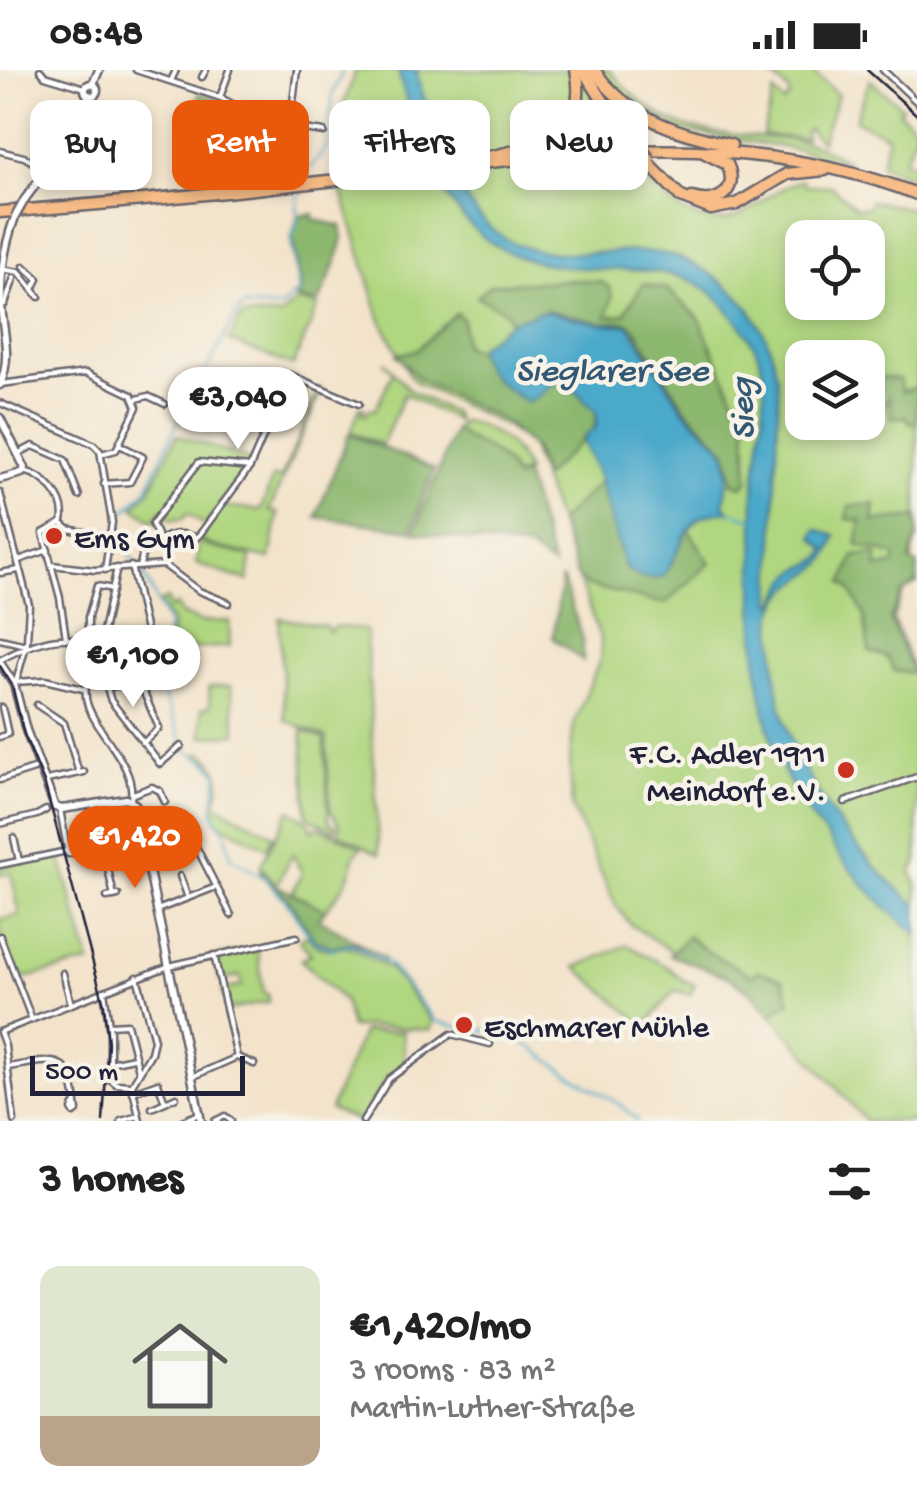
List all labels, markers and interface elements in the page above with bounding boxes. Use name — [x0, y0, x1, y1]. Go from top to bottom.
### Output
text: 08:48 — [50, 13, 143, 57]
chip: Buy — [30, 100, 152, 190]
chip: Rent — [172, 100, 309, 190]
chip: Filters — [329, 100, 490, 190]
chip: New — [510, 100, 648, 190]
map controls — [785, 220, 885, 440]
button: locate — [785, 220, 885, 320]
button: layers — [785, 340, 885, 440]
water label: Sieglarer See — [516, 353, 710, 394]
pin: €3,040 — [157, 367, 319, 452]
water label: Sieg — [723, 375, 768, 441]
text: €3,040 — [189, 380, 287, 418]
place label: Ems Gym — [74, 522, 195, 560]
marker: Ems Gym — [43, 525, 65, 547]
pin: €1,100 — [52, 625, 214, 710]
text: €1,100 — [87, 638, 179, 676]
place label: F.C. Adler 1911 Meindorf e.V. — [629, 738, 826, 813]
marker: F.C. Adler 1911 Meindorf e.V. — [835, 759, 857, 781]
pin: €1,420 — [54, 806, 216, 891]
text: €1,420 — [89, 819, 181, 857]
place label: Eschmarer Mühle — [484, 1011, 709, 1049]
marker: Eschmarer Mühle — [453, 1014, 475, 1036]
scale bar — [30, 1051, 245, 1096]
text: 500 m — [45, 1057, 118, 1090]
icon: filters — [822, 1154, 877, 1209]
text: 3 homes — [40, 1157, 183, 1206]
text: €1,420/mo — [350, 1304, 531, 1353]
icon: home — [120, 1306, 240, 1426]
text: 3 rooms · 83 m² — [350, 1353, 556, 1391]
text: Martin-Luther-Straße — [350, 1391, 634, 1429]

